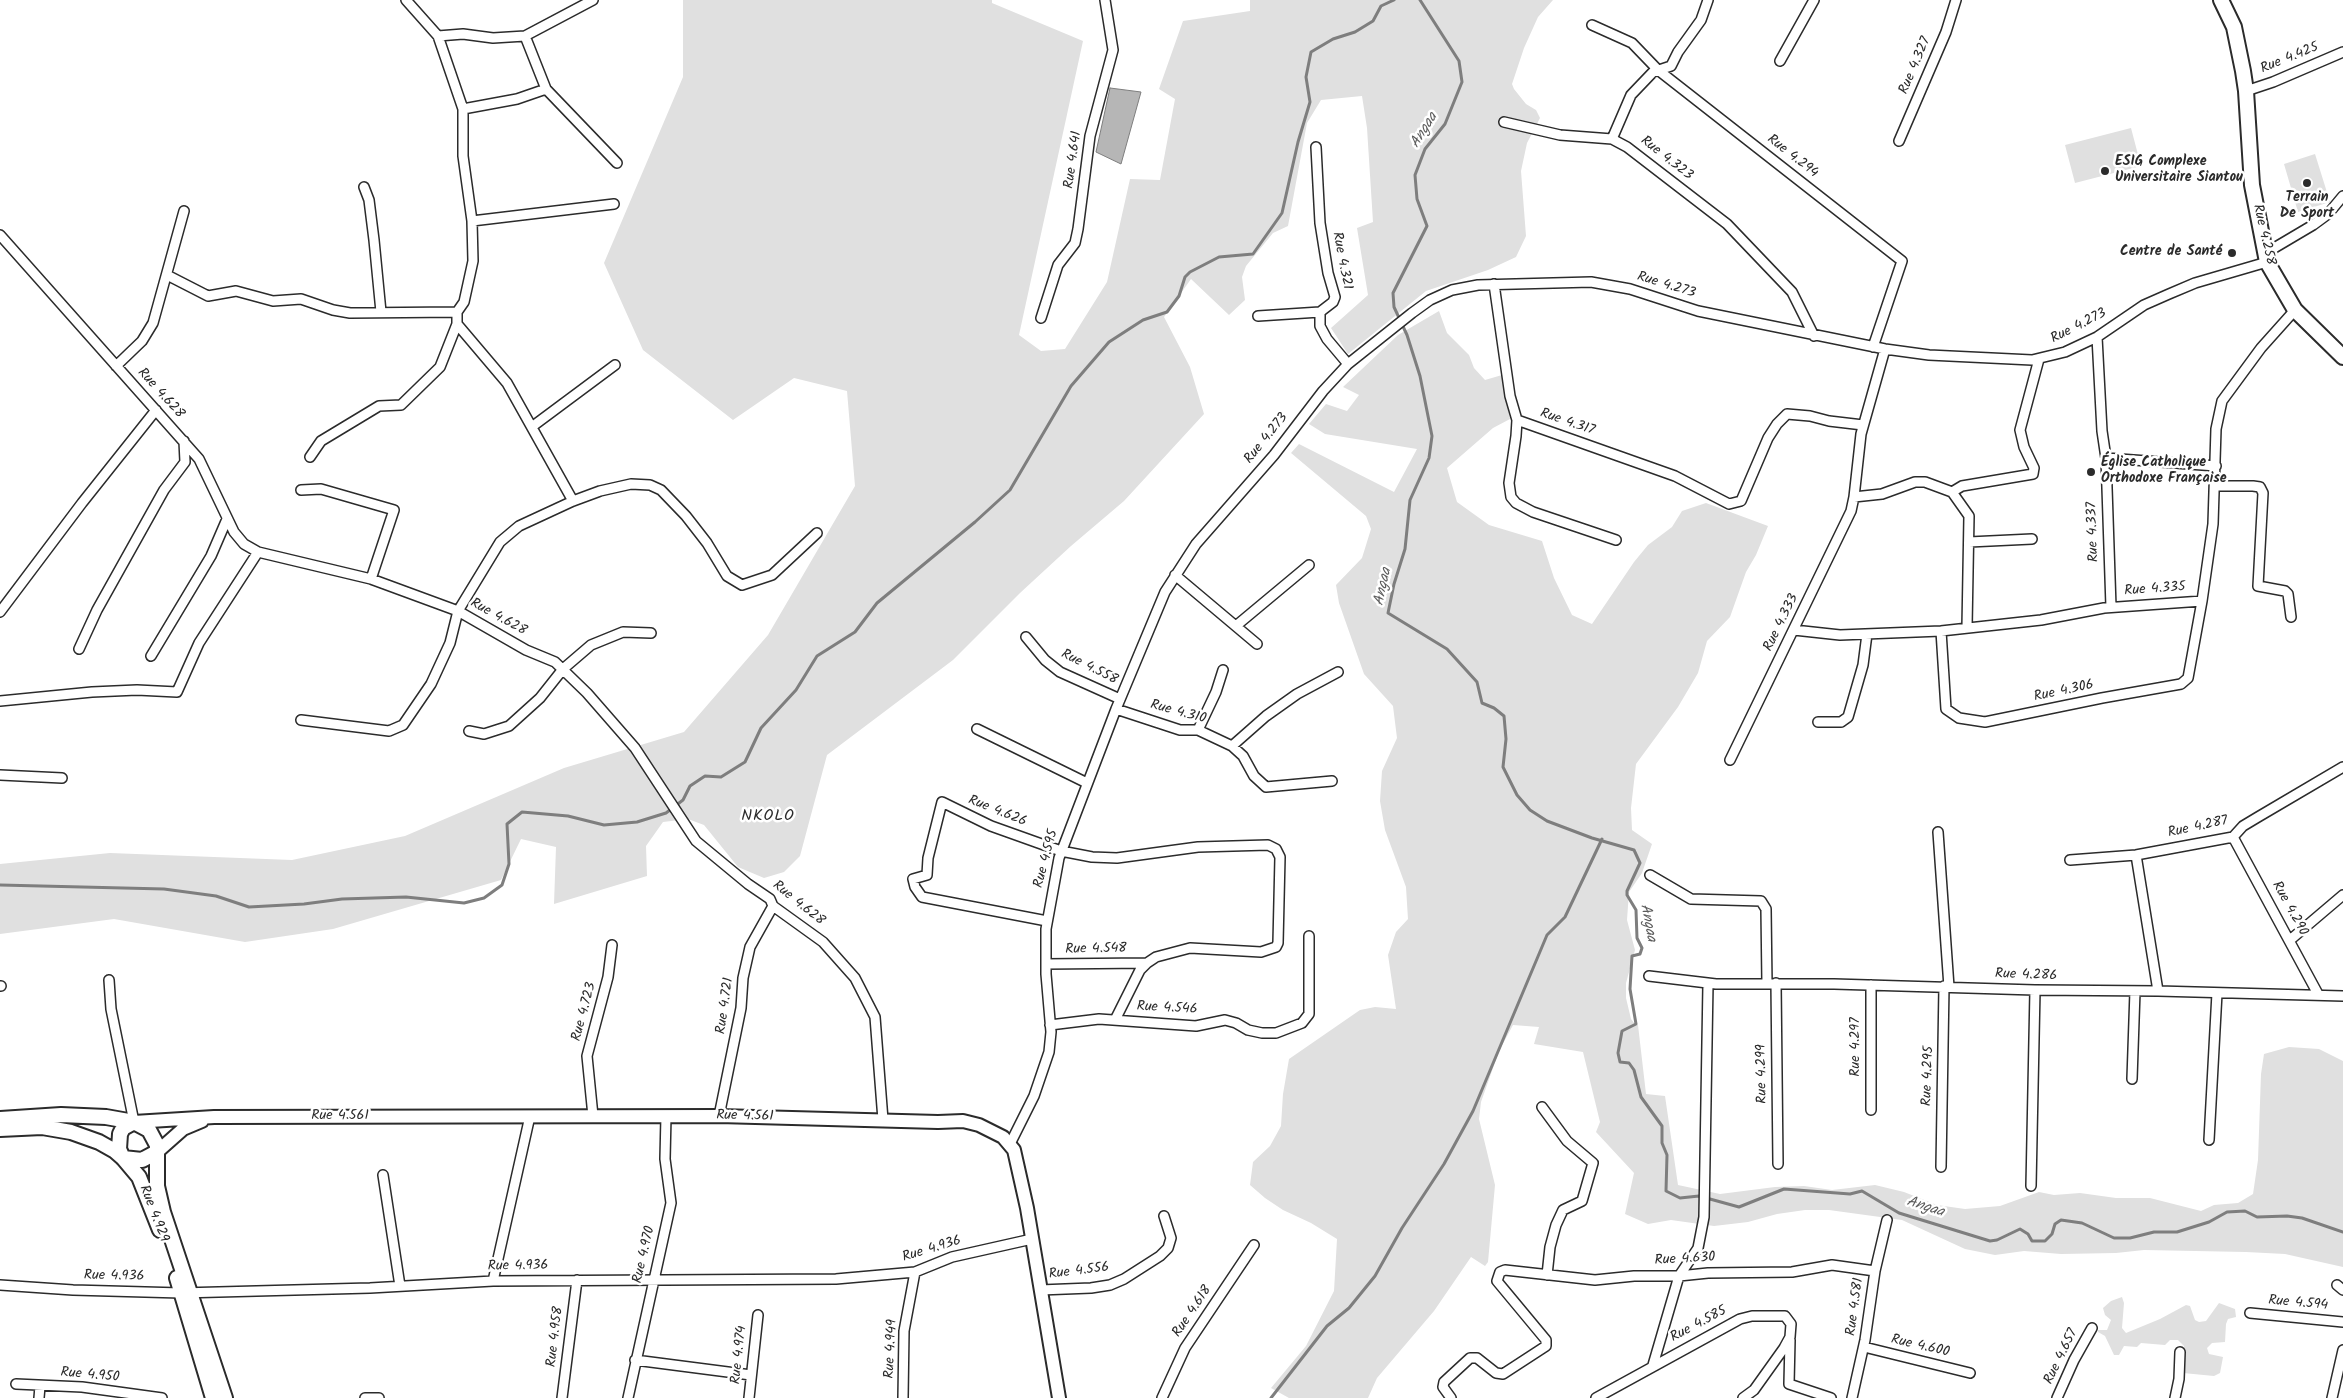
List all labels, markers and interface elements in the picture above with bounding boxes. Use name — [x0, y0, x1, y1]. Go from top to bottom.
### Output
street label: Rue 4.327 — [1896, 35, 1936, 97]
street label: Rue 4.425 — [2258, 40, 2322, 78]
water label: Angaa — [1407, 110, 1443, 152]
street label: Rue 4.641 — [1062, 130, 1086, 190]
street label: Rue 4.294 — [1763, 132, 1821, 182]
street label: Rue 4.323 — [1636, 133, 1696, 185]
place label: ESIG Complexe Universitaire Siantou — [2115, 155, 2243, 188]
marker: ESIG Complexe Universitaire Siantou — [2099, 165, 2111, 177]
marker: Terrain De Sport — [2301, 177, 2313, 189]
place label: Terrain De Sport — [2280, 191, 2334, 223]
street label: Rue 4.258 — [2248, 203, 2278, 267]
street label: Rue 4.321 — [1327, 231, 1355, 291]
place label: Centre de Santé — [2120, 245, 2222, 261]
marker: Centre de Santé — [2226, 247, 2238, 259]
street label: Rue 4.273 — [1635, 269, 1697, 303]
street label: Rue 4.273 — [2048, 306, 2110, 348]
street label: Rue 4.628 — [133, 365, 187, 423]
street label: Rue 4.317 — [1537, 406, 1597, 440]
street label: Rue 4.273 — [1241, 410, 1293, 468]
place label: Église Catholique Orthodoxe Française — [2101, 456, 2227, 488]
marker: Église Catholique Orthodoxe Française — [2085, 466, 2097, 478]
street label: Rue 4.337 — [2085, 502, 2103, 562]
water label: Angaa — [1371, 566, 1397, 608]
street label: Rue 4.335 — [2124, 579, 2186, 601]
street label: Rue 4.333 — [1761, 592, 1803, 654]
street label: Rue 4.628 — [467, 596, 529, 640]
street label: Rue 4.558 — [1058, 647, 1120, 689]
street label: Rue 4.306 — [2033, 677, 2095, 707]
street label: Rue 4.310 — [1148, 697, 1208, 729]
street label: Rue 4.626 — [965, 793, 1029, 831]
district label: NKOLO — [741, 807, 795, 827]
street label: Rue 4.287 — [2166, 813, 2230, 843]
street label: Rue 4.595 — [1031, 828, 1063, 890]
street label: Rue 4.628 — [769, 878, 827, 930]
street label: Rue 4.290 — [2267, 879, 2311, 939]
water label: Angaa — [1635, 902, 1659, 944]
street label: Rue 4.548 — [1065, 941, 1127, 959]
street label: Rue 4.286 — [1995, 967, 2057, 985]
street label: Rue 4.721 — [714, 977, 738, 1035]
street label: Rue 4.723 — [569, 981, 601, 1043]
street label: Rue 4.546 — [1136, 999, 1198, 1019]
street label: Rue 4.297 — [1849, 1017, 1865, 1077]
street label: Rue 4.299 — [1754, 1044, 1772, 1104]
street label: Rue 4.295 — [1920, 1046, 1938, 1106]
street label: Rue 4.561 — [716, 1108, 774, 1126]
street label: Rue 4.561 — [311, 1109, 369, 1125]
street label: Rue 4.929 — [134, 1183, 172, 1245]
water label: Angaa — [1904, 1194, 1946, 1222]
street label: Rue 4.970 — [630, 1225, 660, 1285]
street label: Rue 4.936 — [901, 1233, 963, 1267]
street label: Rue 4.630 — [1654, 1250, 1716, 1270]
street label: Rue 4.936 — [488, 1258, 548, 1276]
street label: Rue 4.556 — [1048, 1260, 1110, 1284]
street label: Rue 4.936 — [84, 1268, 144, 1286]
street label: Rue 4.581 — [1844, 1277, 1868, 1337]
street label: Rue 4.618 — [1170, 1283, 1216, 1341]
street label: Rue 4.594 — [2267, 1293, 2329, 1315]
street label: Rue 4.585 — [1668, 1303, 1730, 1347]
street label: Rue 4.958 — [544, 1306, 568, 1368]
street label: Rue 4.949 — [882, 1319, 902, 1379]
street label: Rue 4.974 — [729, 1325, 751, 1385]
street label: Rue 4.657 — [2041, 1327, 2083, 1387]
street label: Rue 4.600 — [1889, 1332, 1951, 1362]
street label: Rue 4.950 — [60, 1365, 120, 1387]

